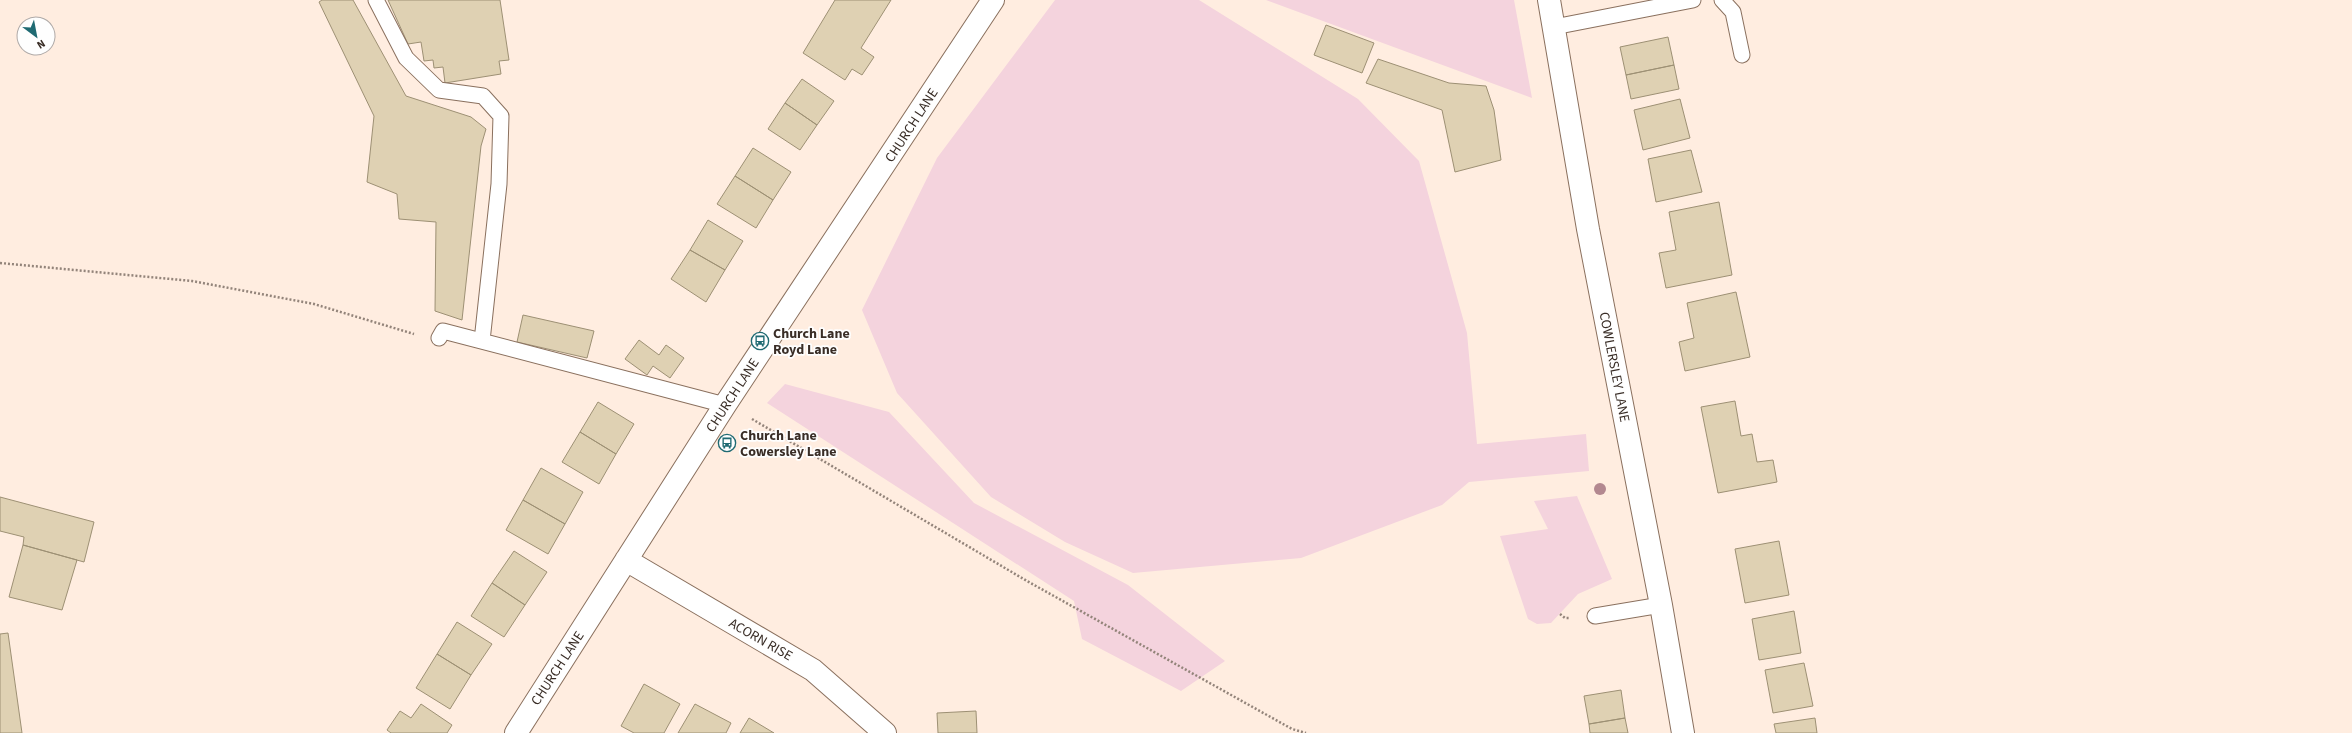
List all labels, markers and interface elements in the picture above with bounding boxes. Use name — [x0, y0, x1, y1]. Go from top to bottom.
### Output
north arrow — [16, 16, 56, 56]
text: N — [34, 36, 48, 52]
street label: CHURCH LANE — [880, 84, 943, 167]
street label: COWLERSLEY LANE — [1594, 310, 1634, 424]
place label: Church Lane Royd Lane — [773, 324, 850, 360]
bus stop icon: Church Lane Royd Lane — [750, 331, 770, 351]
street label: CHURCH LANE — [701, 354, 764, 437]
place label: Church Lane Cowersley Lane — [740, 426, 837, 462]
bus stop icon: Church Lane Cowersley Lane — [717, 433, 737, 453]
street label: ACORN RISE — [725, 614, 796, 666]
street label: CHURCH LANE — [526, 627, 589, 710]

